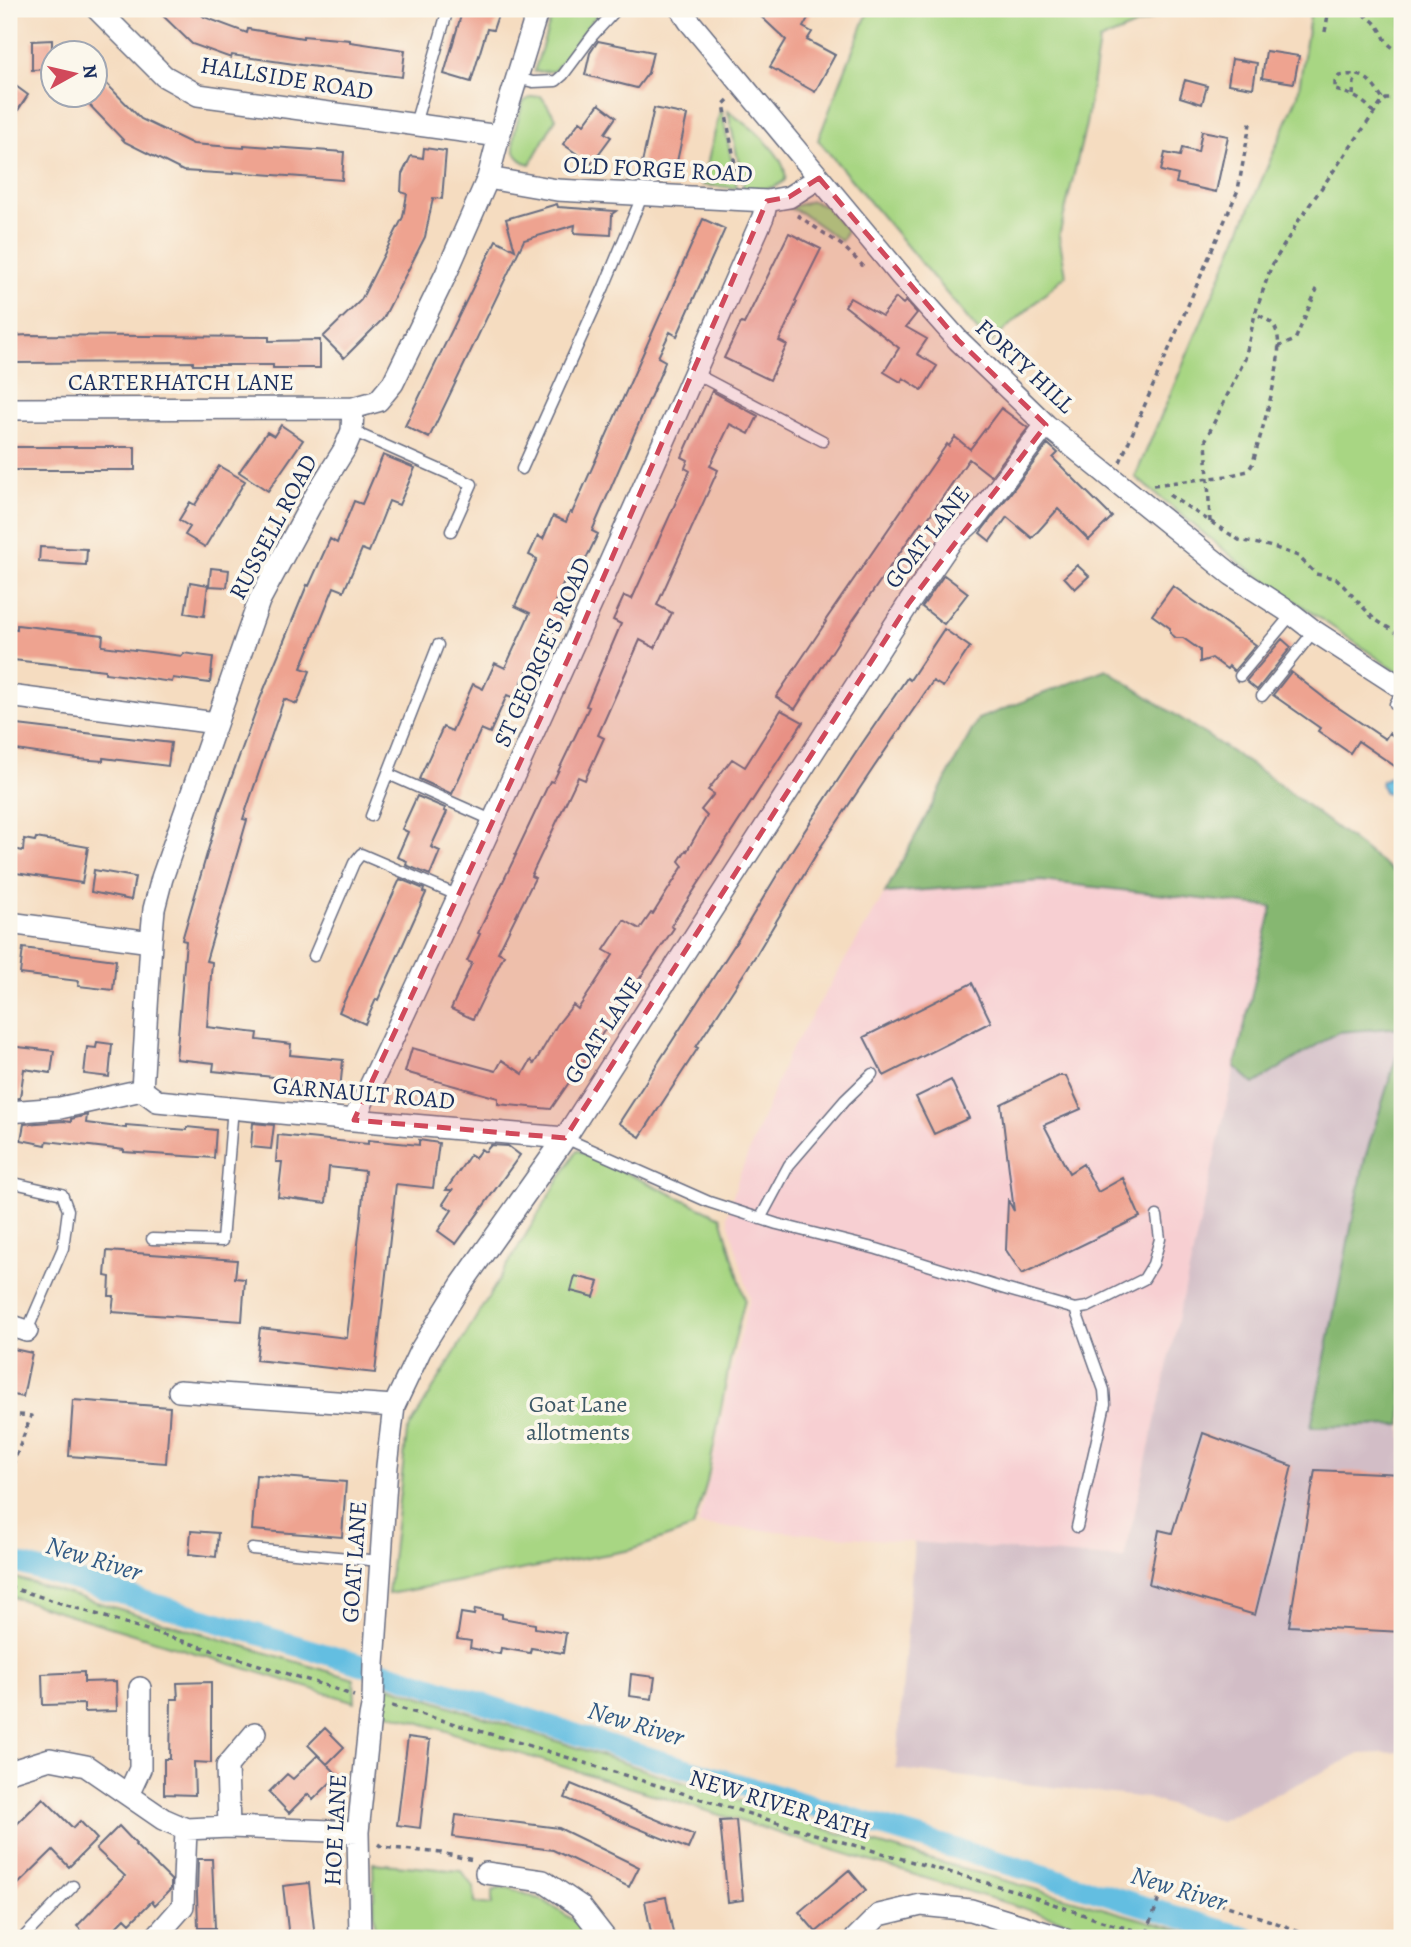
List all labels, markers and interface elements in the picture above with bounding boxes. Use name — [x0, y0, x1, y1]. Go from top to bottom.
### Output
north arrow — [38, 38, 108, 108]
street label: HALLSIDE ROAD — [198, 49, 376, 107]
text: N — [76, 63, 104, 81]
street label: OLD FORGE ROAD — [562, 148, 754, 190]
street label: FORTY HILL — [968, 312, 1082, 421]
street label: CARTERHATCH LANE — [68, 366, 294, 398]
street label: RUSSELL ROAD — [221, 449, 325, 605]
street label: GOAT LANE — [877, 479, 977, 595]
street label: ST GEORGE'S ROAD — [486, 552, 598, 752]
street label: GOAT LANE — [556, 970, 650, 1090]
street label: GARNAULT ROAD — [272, 1069, 456, 1117]
park label: Goat Lane allotments — [526, 1388, 630, 1448]
street label: GOAT LANE — [334, 1500, 374, 1624]
water label: New River — [42, 1527, 147, 1590]
water label: New River — [584, 1692, 689, 1755]
street label: NEW RIVER PATH — [686, 1761, 874, 1847]
street label: HOE LANE — [316, 1773, 354, 1887]
water label: New River — [1127, 1857, 1232, 1920]

